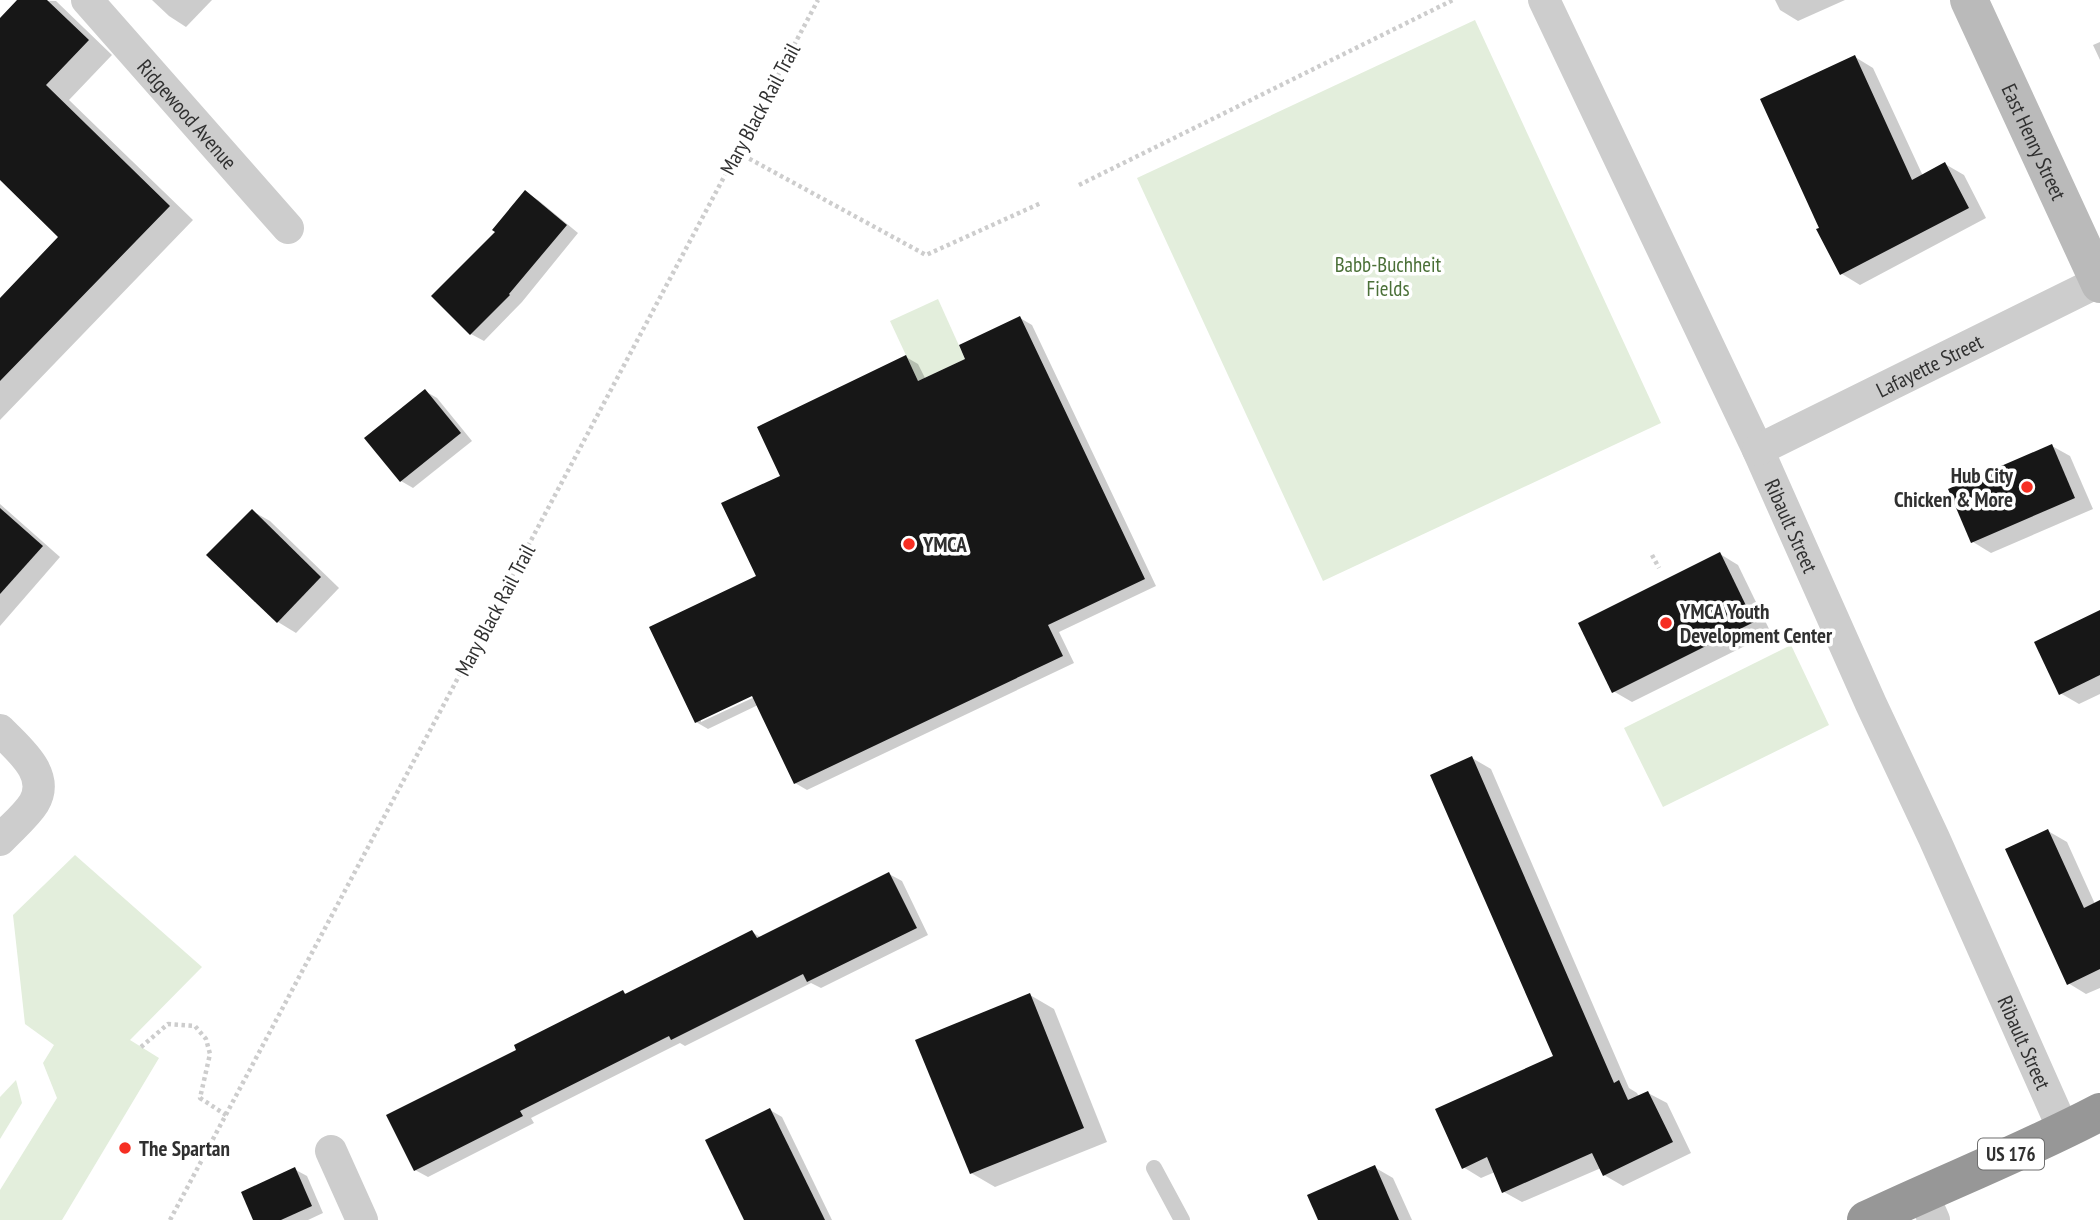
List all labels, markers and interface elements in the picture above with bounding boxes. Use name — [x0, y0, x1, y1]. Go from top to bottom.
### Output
street label: Mary Black Rail Trail — [714, 39, 806, 179]
street label: Ridgewood Avenue — [132, 53, 243, 175]
street label: East Henry Street — [1996, 79, 2073, 204]
park label: Babb-Buchheit Fields — [1335, 251, 1442, 302]
street label: Lafayette Street — [1872, 328, 1987, 403]
place label: Hub City Chicken & More — [1894, 462, 2014, 513]
street label: Ribault Street — [1759, 474, 1824, 577]
marker: Hub City Chicken & More — [2019, 479, 2035, 495]
place label: YMCA — [922, 531, 967, 558]
marker: YMCA — [901, 536, 917, 552]
street label: Mary Black Rail Trail — [449, 540, 541, 680]
place label: YMCA Youth Development Center — [1679, 598, 1833, 649]
marker: YMCA Youth Development Center — [1658, 615, 1674, 631]
street label: Ribault Street — [1992, 991, 2057, 1094]
place label: The Spartan — [139, 1135, 230, 1162]
road number: US 176 — [1978, 1138, 2044, 1170]
marker: The Spartan — [117, 1140, 133, 1156]

